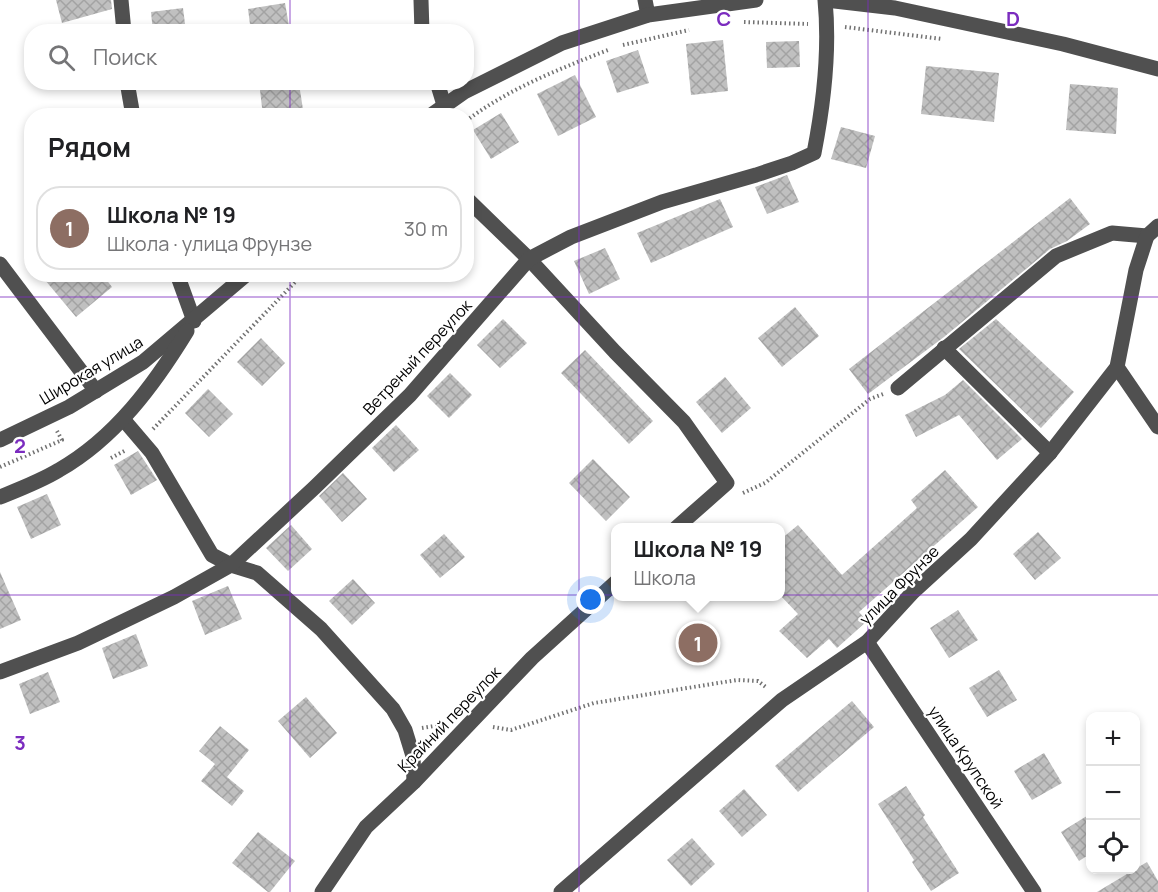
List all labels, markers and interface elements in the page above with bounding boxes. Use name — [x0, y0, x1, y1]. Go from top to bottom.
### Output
text: C — [717, 5, 731, 32]
text: D — [1006, 5, 1020, 32]
search box — [24, 24, 474, 90]
icon: search — [45, 41, 78, 74]
text: Поиск — [93, 42, 157, 72]
text: Рядом — [48, 129, 131, 165]
text: Школа № 19 — [107, 200, 236, 230]
text: 1 — [65, 215, 74, 242]
text: 30 m — [404, 215, 448, 242]
text: Школа · улица Фрунзе — [107, 230, 312, 257]
street label: Ветреный переулок — [358, 294, 477, 419]
street label: Широкая улица — [35, 331, 147, 409]
text: 2 — [14, 432, 26, 459]
popup — [611, 523, 785, 601]
text: Школа № 19 — [633, 534, 763, 564]
street label: улица Фрунзе — [854, 540, 944, 630]
text: Школа — [633, 564, 696, 591]
your location — [576, 585, 605, 614]
pin: 1 — [678, 620, 718, 666]
street label: Крайний переулок — [393, 660, 506, 777]
street label: улица Крупской — [923, 701, 1009, 813]
map controls — [1086, 712, 1140, 874]
button: + — [1086, 712, 1140, 766]
text: 3 — [14, 729, 26, 756]
button: − — [1086, 766, 1140, 820]
button: locate — [1086, 820, 1140, 874]

